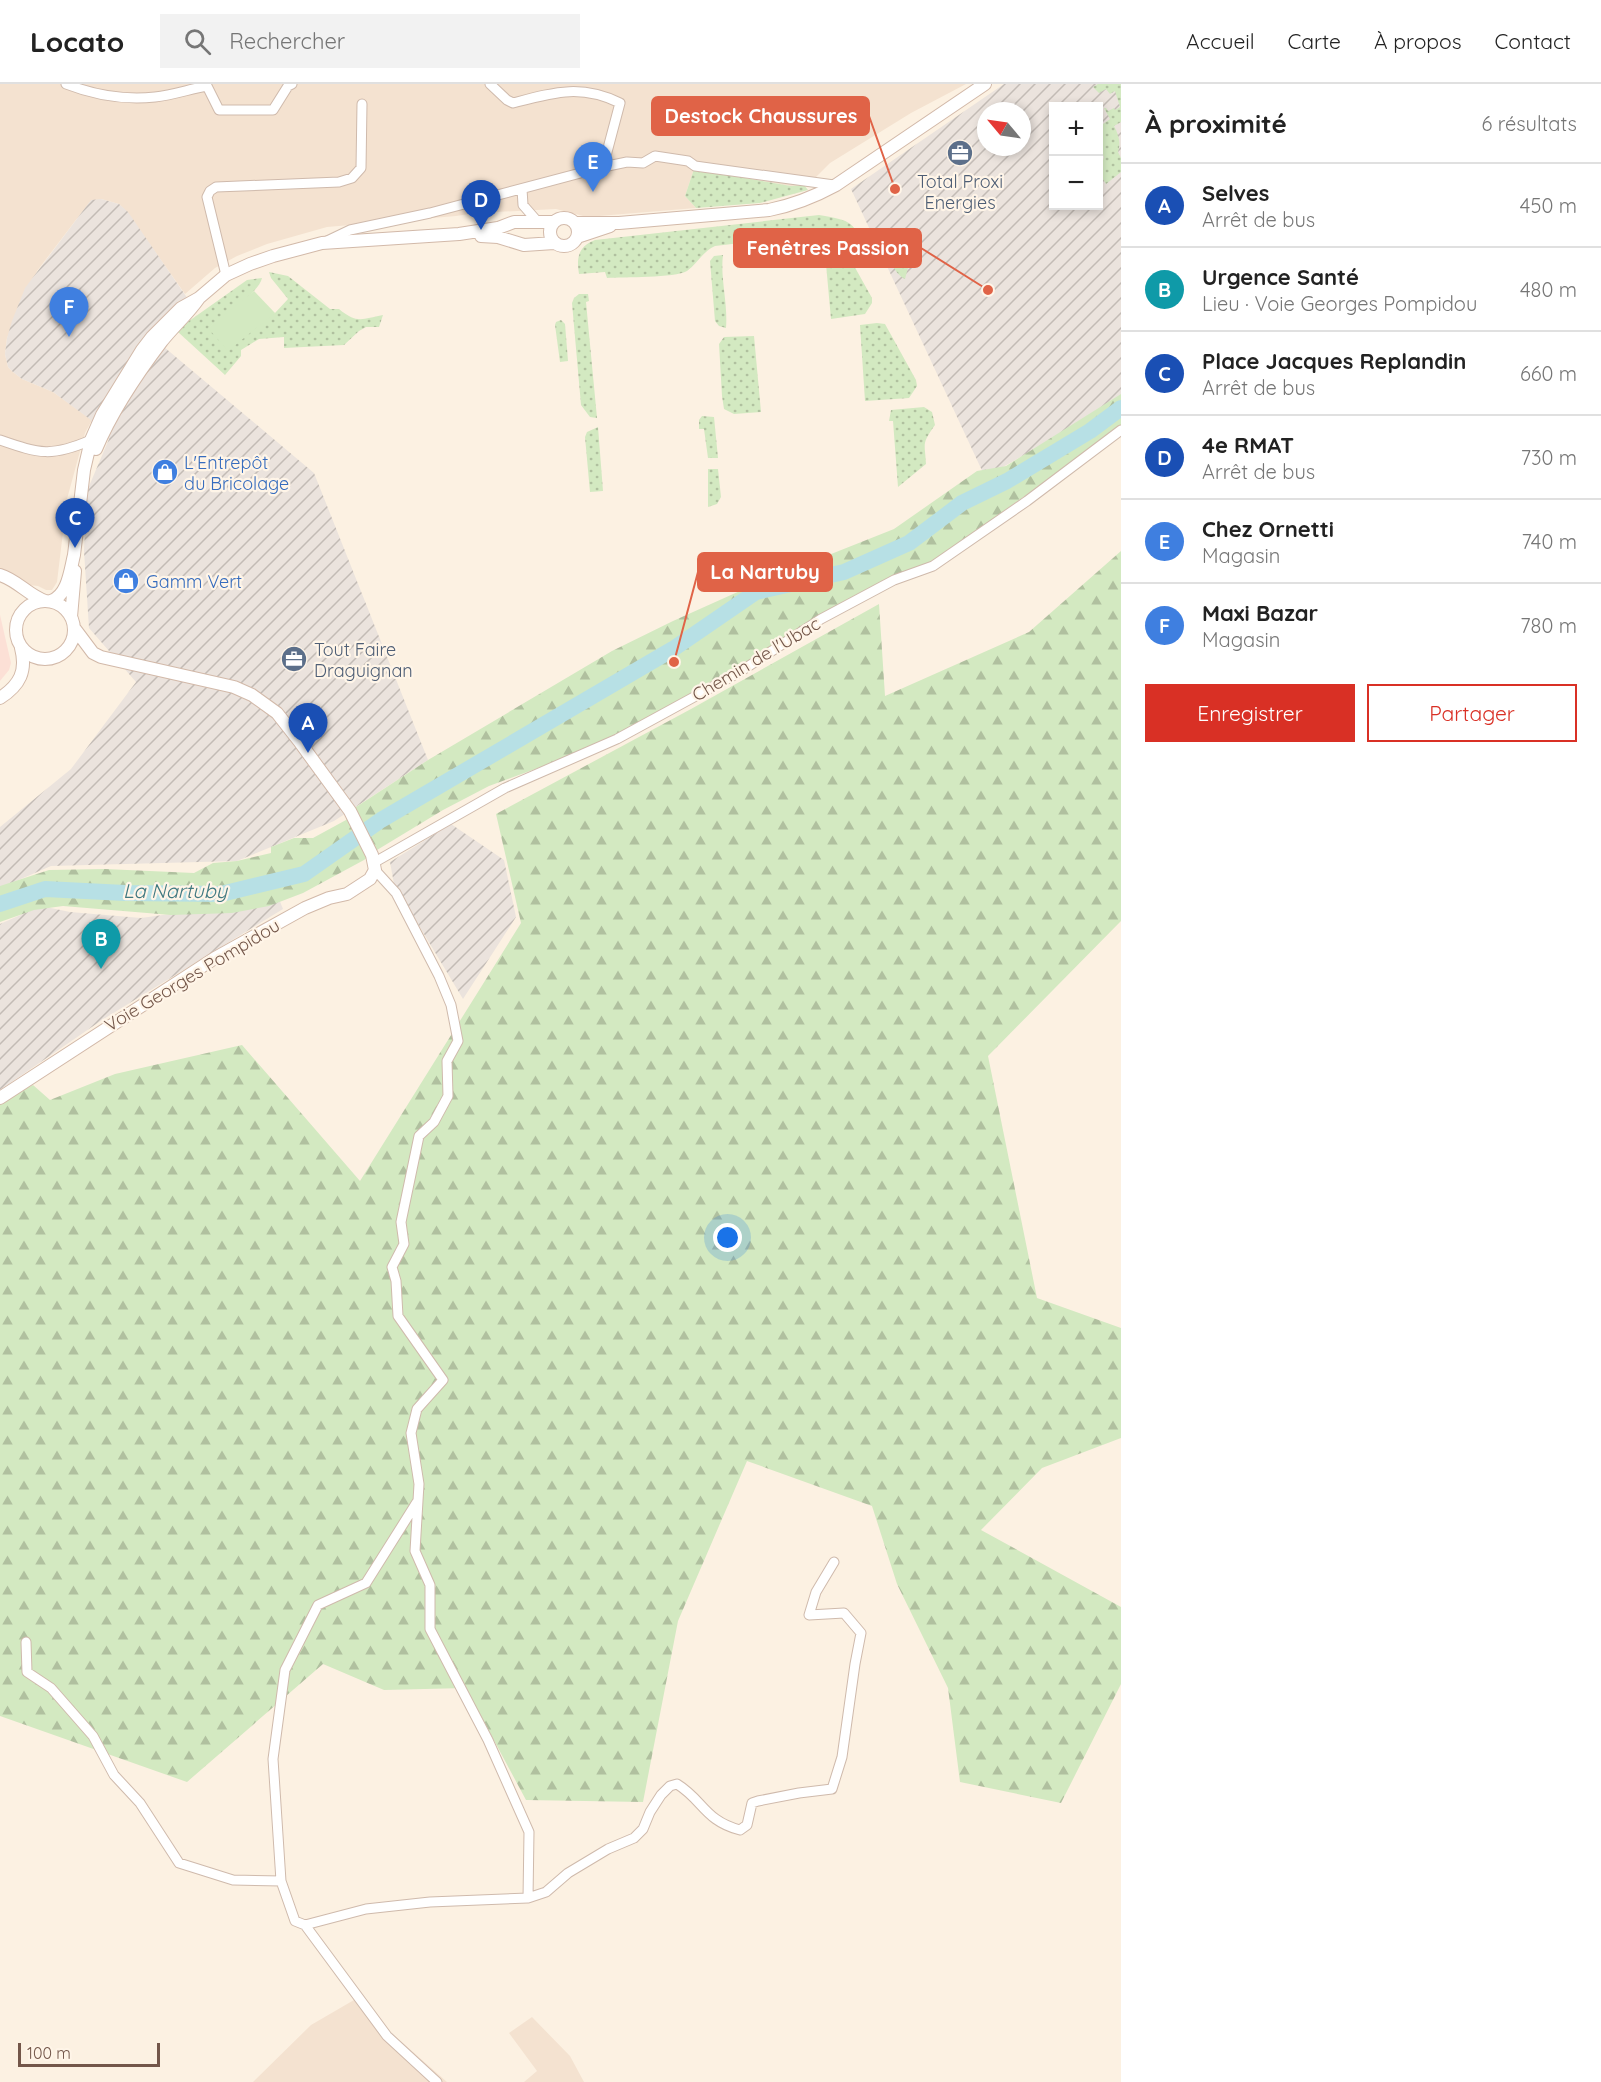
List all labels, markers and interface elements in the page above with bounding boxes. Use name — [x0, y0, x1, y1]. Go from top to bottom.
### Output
search box — [160, 14, 580, 68]
text: Locato — [30, 24, 124, 59]
icon: search — [181, 25, 214, 58]
text: Rechercher — [229, 27, 345, 55]
text: Accueil — [1186, 28, 1255, 54]
text: Carte — [1288, 28, 1341, 54]
text: À propos — [1374, 28, 1462, 54]
text: Contact — [1495, 28, 1571, 54]
callout: Destock Chaussures — [652, 97, 869, 135]
north arrow — [977, 102, 1031, 156]
map controls — [1049, 102, 1103, 210]
button: + — [1049, 102, 1103, 156]
text: Destock Chaussures — [665, 103, 857, 128]
text: À proximité — [1145, 107, 1287, 140]
text: 6 résultats — [1481, 111, 1577, 136]
office icon: Total Proxi Energies — [945, 138, 975, 168]
pin: E — [574, 142, 612, 192]
button: − — [1049, 156, 1103, 210]
place label: Total Proxi Energies — [917, 170, 1003, 214]
text: Selves — [1202, 179, 1269, 207]
pin: D — [462, 180, 500, 230]
text: A — [1158, 193, 1171, 218]
text: 450 m — [1520, 193, 1577, 218]
text: Arrêt de bus — [1202, 207, 1315, 232]
callout: Fenêtres Passion — [734, 229, 921, 267]
text: Fenêtres Passion — [747, 235, 909, 260]
text: Urgence Santé — [1202, 263, 1359, 291]
text: B — [1158, 277, 1171, 302]
text: 480 m — [1520, 277, 1577, 302]
pin: F — [50, 288, 88, 337]
text: Lieu · Voie Georges Pompidou — [1202, 291, 1477, 316]
text: Place Jacques Replandin — [1202, 347, 1466, 375]
text: C — [1158, 361, 1171, 386]
text: 660 m — [1520, 361, 1577, 386]
text: Arrêt de bus — [1202, 375, 1315, 400]
text: 4e RMAT — [1202, 431, 1294, 459]
text: D — [1157, 445, 1172, 470]
text: 730 m — [1521, 445, 1577, 470]
place label: L'Entrepôt du Bricolage — [184, 451, 289, 495]
shop icon: L'Entrepôt du Bricolage — [150, 457, 180, 487]
text: Arrêt de bus — [1202, 459, 1315, 484]
pin: C — [56, 498, 94, 548]
text: Chez Ornetti — [1202, 515, 1334, 543]
text: E — [1159, 529, 1170, 554]
text: 740 m — [1521, 529, 1577, 554]
text: Magasin — [1202, 543, 1280, 568]
callout: La Nartuby — [698, 553, 832, 591]
text: La Nartuby — [710, 559, 820, 584]
shop icon: Gamm Vert — [111, 566, 141, 596]
place label: Gamm Vert — [146, 570, 242, 593]
text: Maxi Bazar — [1202, 599, 1318, 627]
street label: Chemin de l'Ubac — [688, 612, 824, 706]
text: F — [1159, 613, 1170, 638]
text: 780 m — [1520, 613, 1577, 638]
text: Magasin — [1202, 627, 1280, 652]
place label: Tout Faire Draguignan — [314, 638, 413, 682]
office icon: Tout Faire Draguignan — [279, 644, 309, 674]
button: Enregistrer — [1145, 684, 1355, 742]
button: Partager — [1367, 684, 1577, 742]
pin: A — [288, 704, 328, 753]
water label: La Nartuby — [123, 878, 229, 903]
street label: Voie Georges Pompidou — [100, 913, 284, 1037]
pin: B — [82, 920, 120, 969]
your location — [713, 1223, 742, 1252]
scale bar — [18, 2040, 160, 2068]
text: 100 m — [27, 2043, 71, 2063]

